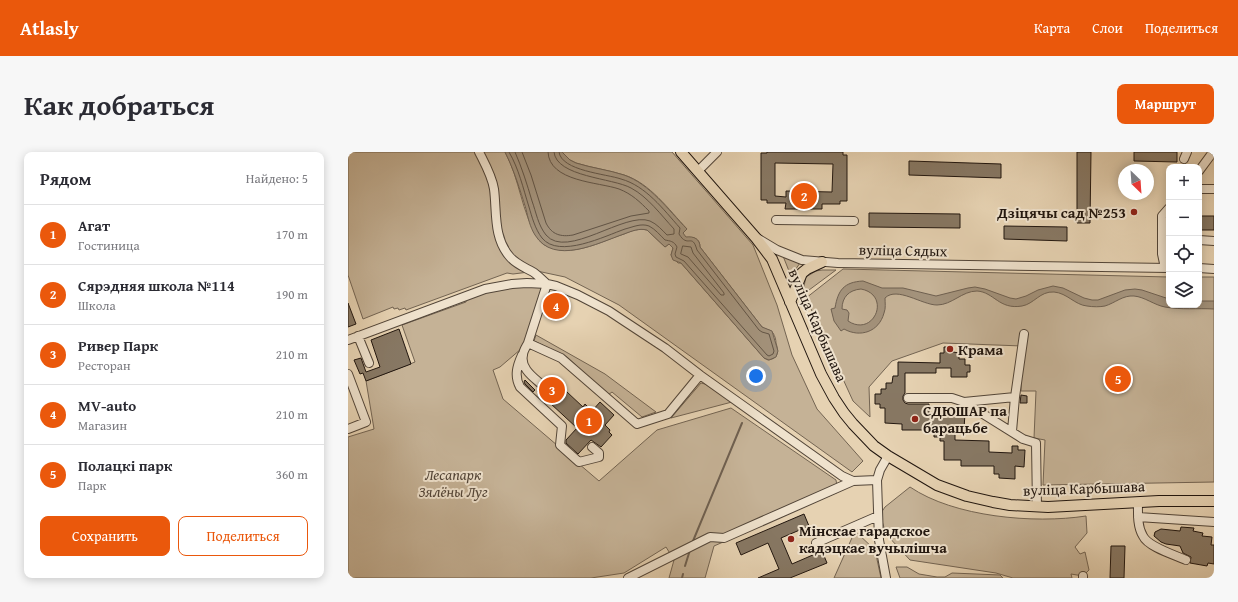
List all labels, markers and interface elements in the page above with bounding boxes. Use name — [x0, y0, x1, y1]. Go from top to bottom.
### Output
text: Atlasly — [20, 14, 79, 42]
text: Карта — [1034, 18, 1070, 38]
text: Слои — [1092, 18, 1123, 38]
text: Поделиться — [1145, 18, 1218, 38]
text: Как добраться — [24, 84, 214, 125]
button: Маршрут — [1117, 84, 1214, 124]
north arrow — [1118, 164, 1154, 200]
map controls — [1166, 164, 1202, 308]
button: + — [1166, 164, 1202, 200]
text: Рядом — [40, 166, 91, 191]
text: Найдено: 5 — [246, 169, 308, 188]
pin: 2 — [791, 181, 817, 211]
button: − — [1166, 200, 1202, 236]
place label: Дзіцячы сад №253 — [996, 202, 1126, 223]
marker: Дзіцячы сад №253 — [1129, 207, 1139, 217]
text: Агат — [78, 215, 110, 236]
text: 1 — [50, 225, 56, 244]
text: 170 m — [276, 225, 308, 244]
text: Гостиница — [78, 236, 140, 255]
button: locate — [1166, 236, 1202, 272]
street label: вуліца Сядых — [859, 239, 948, 261]
street label: вуліца Карбышава — [784, 265, 853, 386]
button: layers — [1166, 272, 1202, 308]
text: Сярэдняя школа №114 — [78, 275, 235, 296]
text: 2 — [50, 285, 56, 304]
text: 190 m — [276, 285, 308, 304]
pin: 4 — [543, 291, 569, 321]
text: Школа — [78, 296, 116, 315]
text: Ривер Парк — [78, 335, 158, 356]
place label: Крама — [958, 339, 1004, 360]
marker: Крама — [945, 344, 955, 354]
text: 3 — [50, 345, 56, 364]
text: 210 m — [276, 345, 308, 364]
text: Ресторан — [78, 356, 131, 375]
pin: 5 — [1105, 364, 1131, 394]
your location — [746, 366, 766, 386]
pin: 3 — [539, 375, 565, 405]
text: MV-auto — [78, 395, 136, 416]
place label: СДЮШАР па барацьбе — [923, 400, 1007, 438]
text: 4 — [50, 405, 56, 424]
text: 210 m — [276, 405, 308, 424]
pin: 1 — [576, 406, 602, 436]
marker: СДЮШАР па барацьбе — [910, 414, 920, 424]
text: Магазин — [78, 416, 127, 435]
text: Полацкі парк — [78, 455, 172, 476]
park label: Лесапарк Зялёны Луг — [418, 464, 488, 502]
text: 5 — [50, 465, 56, 484]
text: 360 m — [276, 465, 308, 484]
street label: вуліца Карбышава — [1023, 475, 1146, 501]
text: Парк — [78, 476, 106, 495]
button: Сохранить — [40, 516, 170, 556]
button: Поделиться — [178, 516, 308, 556]
place label: Мінскае гарадское кадэцкае вучылішча — [799, 520, 947, 558]
marker: Мінскае гарадское кадэцкае вучылішча — [786, 534, 796, 544]

